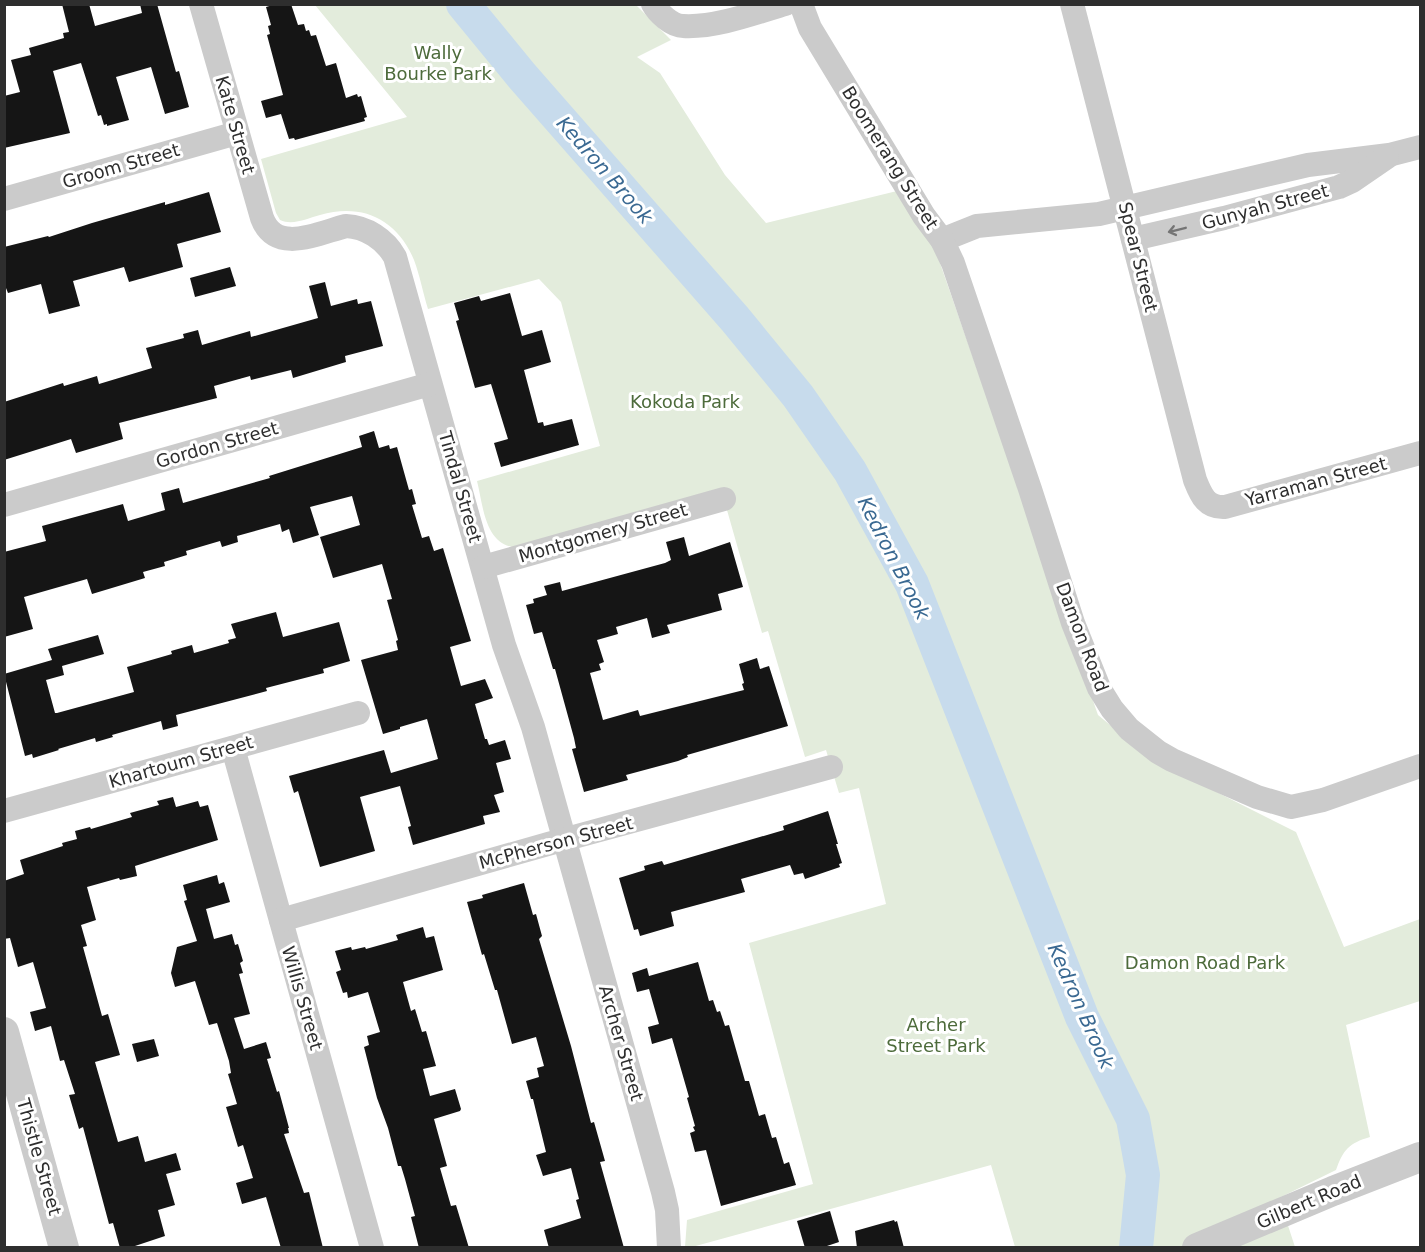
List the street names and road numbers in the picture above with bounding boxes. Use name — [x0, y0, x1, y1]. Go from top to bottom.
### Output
street label: Kate Street — [211, 73, 260, 176]
street label: Boomerang Street — [838, 82, 943, 233]
street label: Groom Street — [60, 139, 182, 192]
street label: Gunyah Street — [1199, 180, 1331, 234]
street label: Spear Street — [1115, 200, 1162, 314]
street label: Gordon Street — [153, 417, 280, 472]
street label: Tindal Street — [434, 428, 486, 545]
street label: Yarraman Street — [1242, 453, 1389, 511]
street label: Montgomery Street — [516, 498, 690, 567]
street label: Damon Road — [1052, 579, 1113, 695]
street label: Khartoum Street — [106, 731, 255, 792]
street label: McPherson Street — [477, 812, 635, 873]
street label: Willis Street — [278, 943, 327, 1052]
street label: Archer Street — [595, 983, 648, 1103]
street label: Thistle Street — [13, 1095, 66, 1218]
street label: Gilbert Road — [1253, 1170, 1364, 1233]

